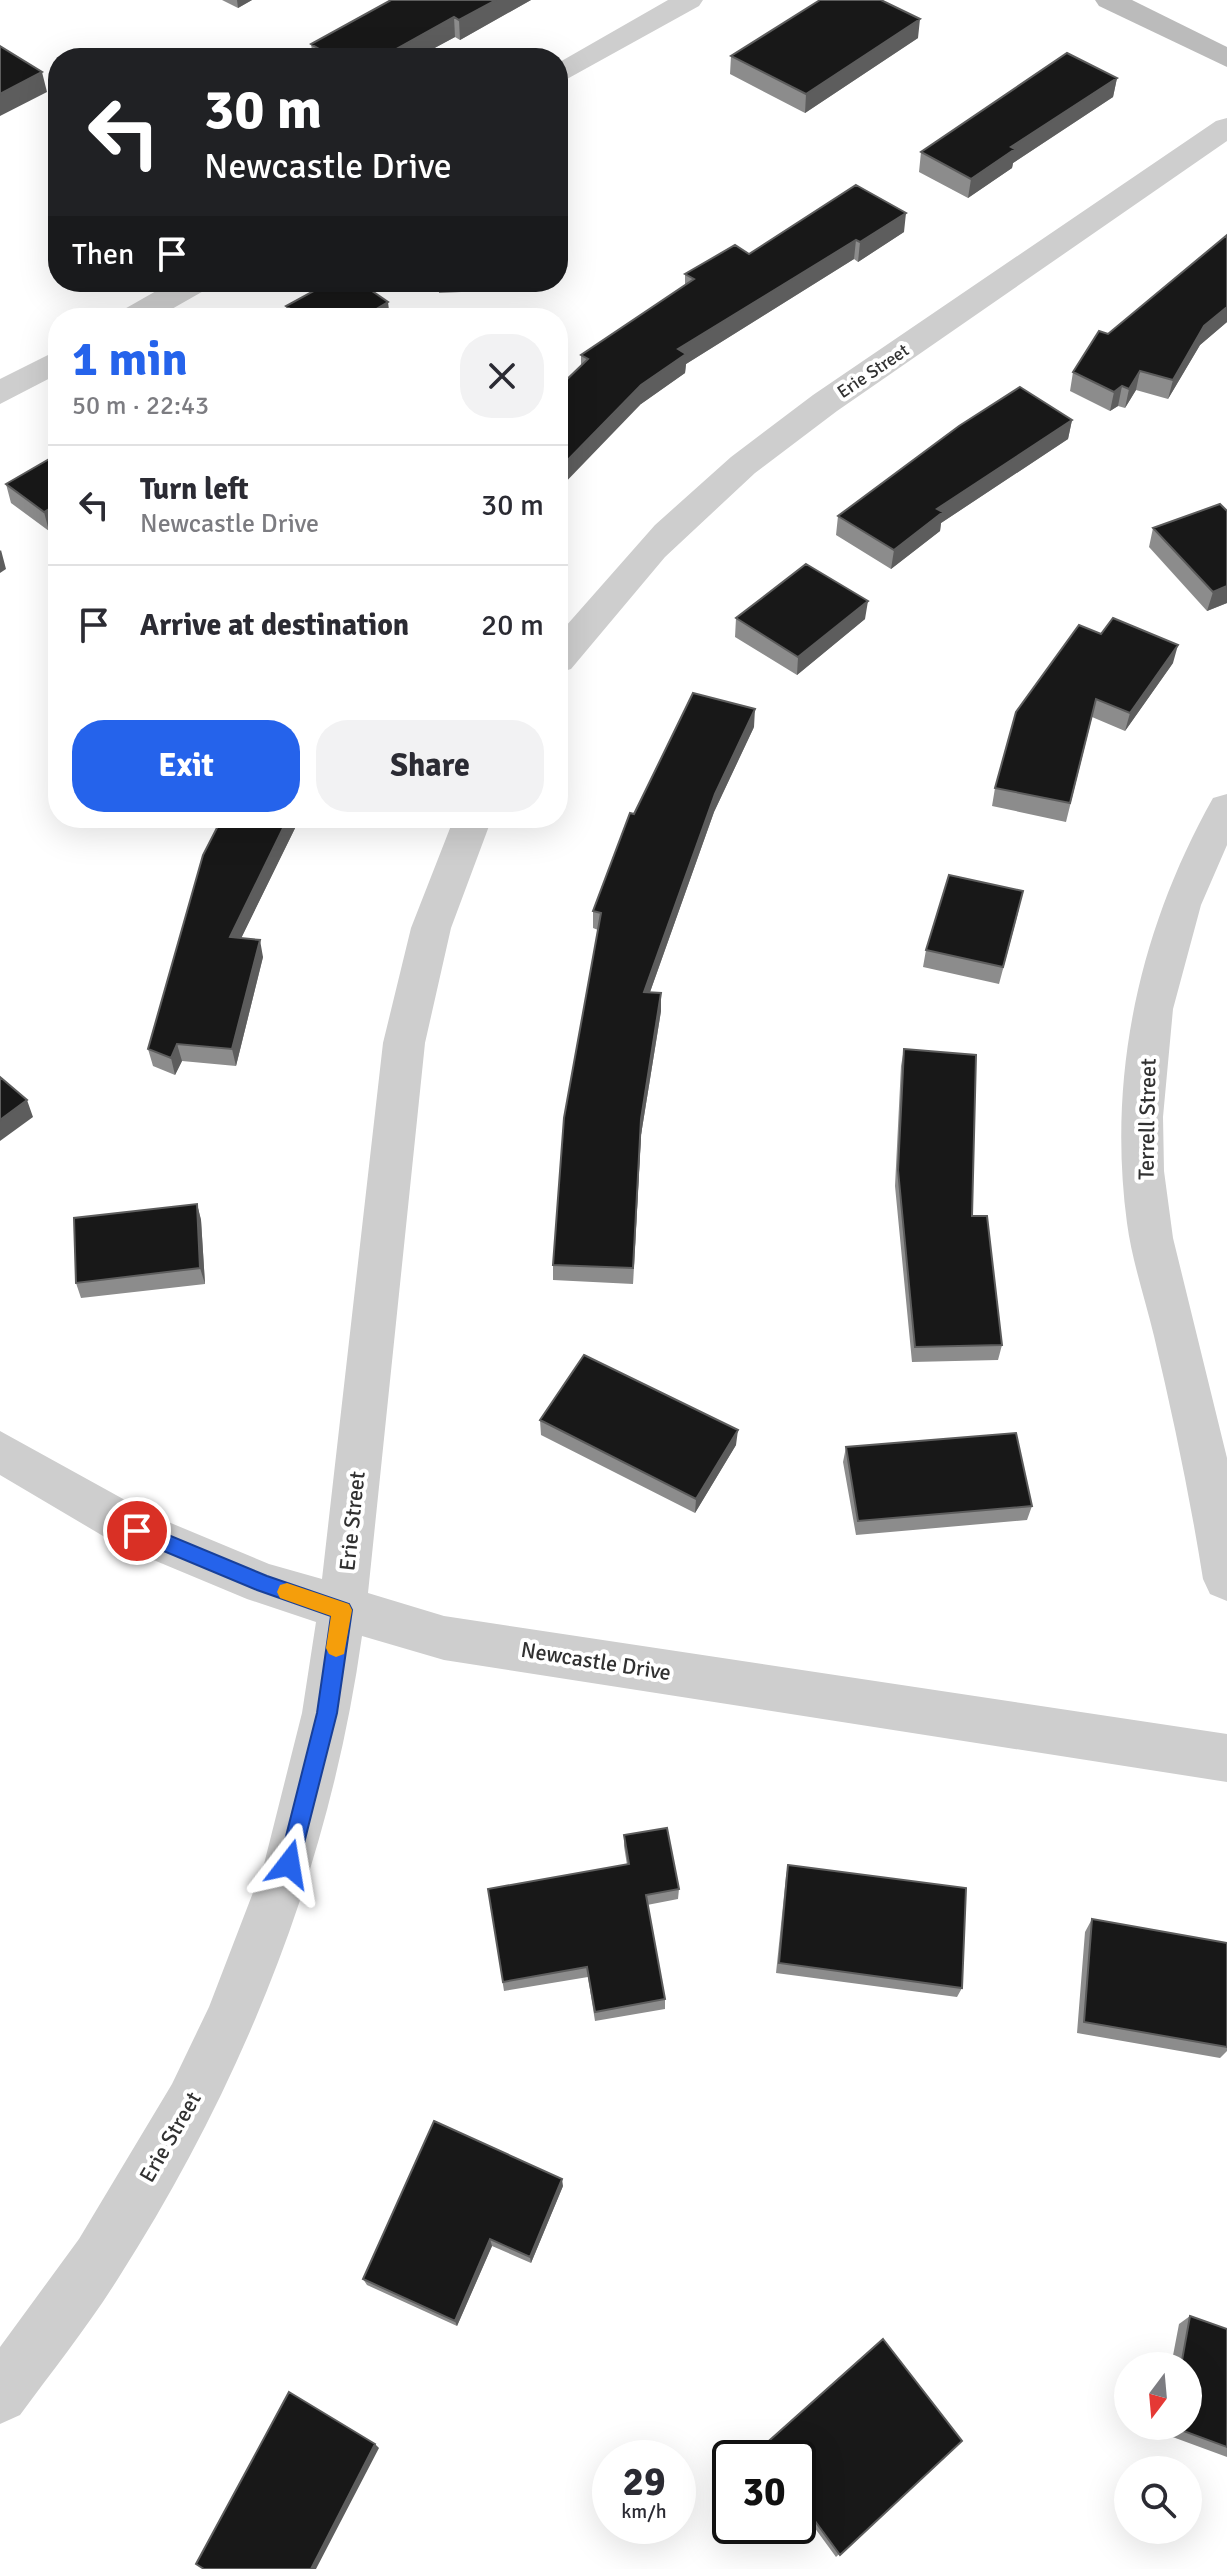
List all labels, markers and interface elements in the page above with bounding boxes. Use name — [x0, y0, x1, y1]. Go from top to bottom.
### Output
text: 30 m — [204, 75, 322, 144]
icon: left — [72, 80, 176, 184]
text: Newcastle Drive — [204, 144, 452, 189]
icon: arrive — [150, 232, 194, 276]
text: Then — [72, 236, 134, 273]
text: 1 min — [72, 330, 188, 389]
button: close — [460, 334, 544, 418]
street label: Erie Street — [833, 339, 913, 403]
text: 50 m · 22:43 — [72, 390, 209, 422]
text: Turn left — [140, 471, 249, 508]
icon: left — [72, 483, 116, 527]
text: 30 m — [481, 487, 544, 524]
text: Newcastle Drive — [140, 508, 319, 540]
icon: arrive — [72, 603, 116, 647]
text: Arrive at destination — [140, 607, 409, 644]
text: 20 m — [481, 607, 544, 644]
button: Exit — [72, 720, 300, 812]
button: Share — [316, 720, 544, 812]
street label: Terrell Street — [1132, 1058, 1162, 1180]
street label: Erie Street — [333, 1470, 371, 1572]
pin — [103, 1497, 171, 1565]
icon: arrive — [115, 1509, 159, 1553]
street label: Newcastle Drive — [519, 1636, 673, 1686]
position arrow — [247, 1822, 331, 1906]
street label: Erie Street — [133, 2087, 207, 2187]
north arrow — [1114, 2352, 1202, 2440]
map controls — [1114, 2352, 1202, 2544]
speed limit sign: 30 — [712, 2440, 816, 2544]
button: search — [1114, 2456, 1202, 2544]
text: 29 — [622, 2457, 666, 2507]
text: km/h — [621, 2499, 667, 2524]

